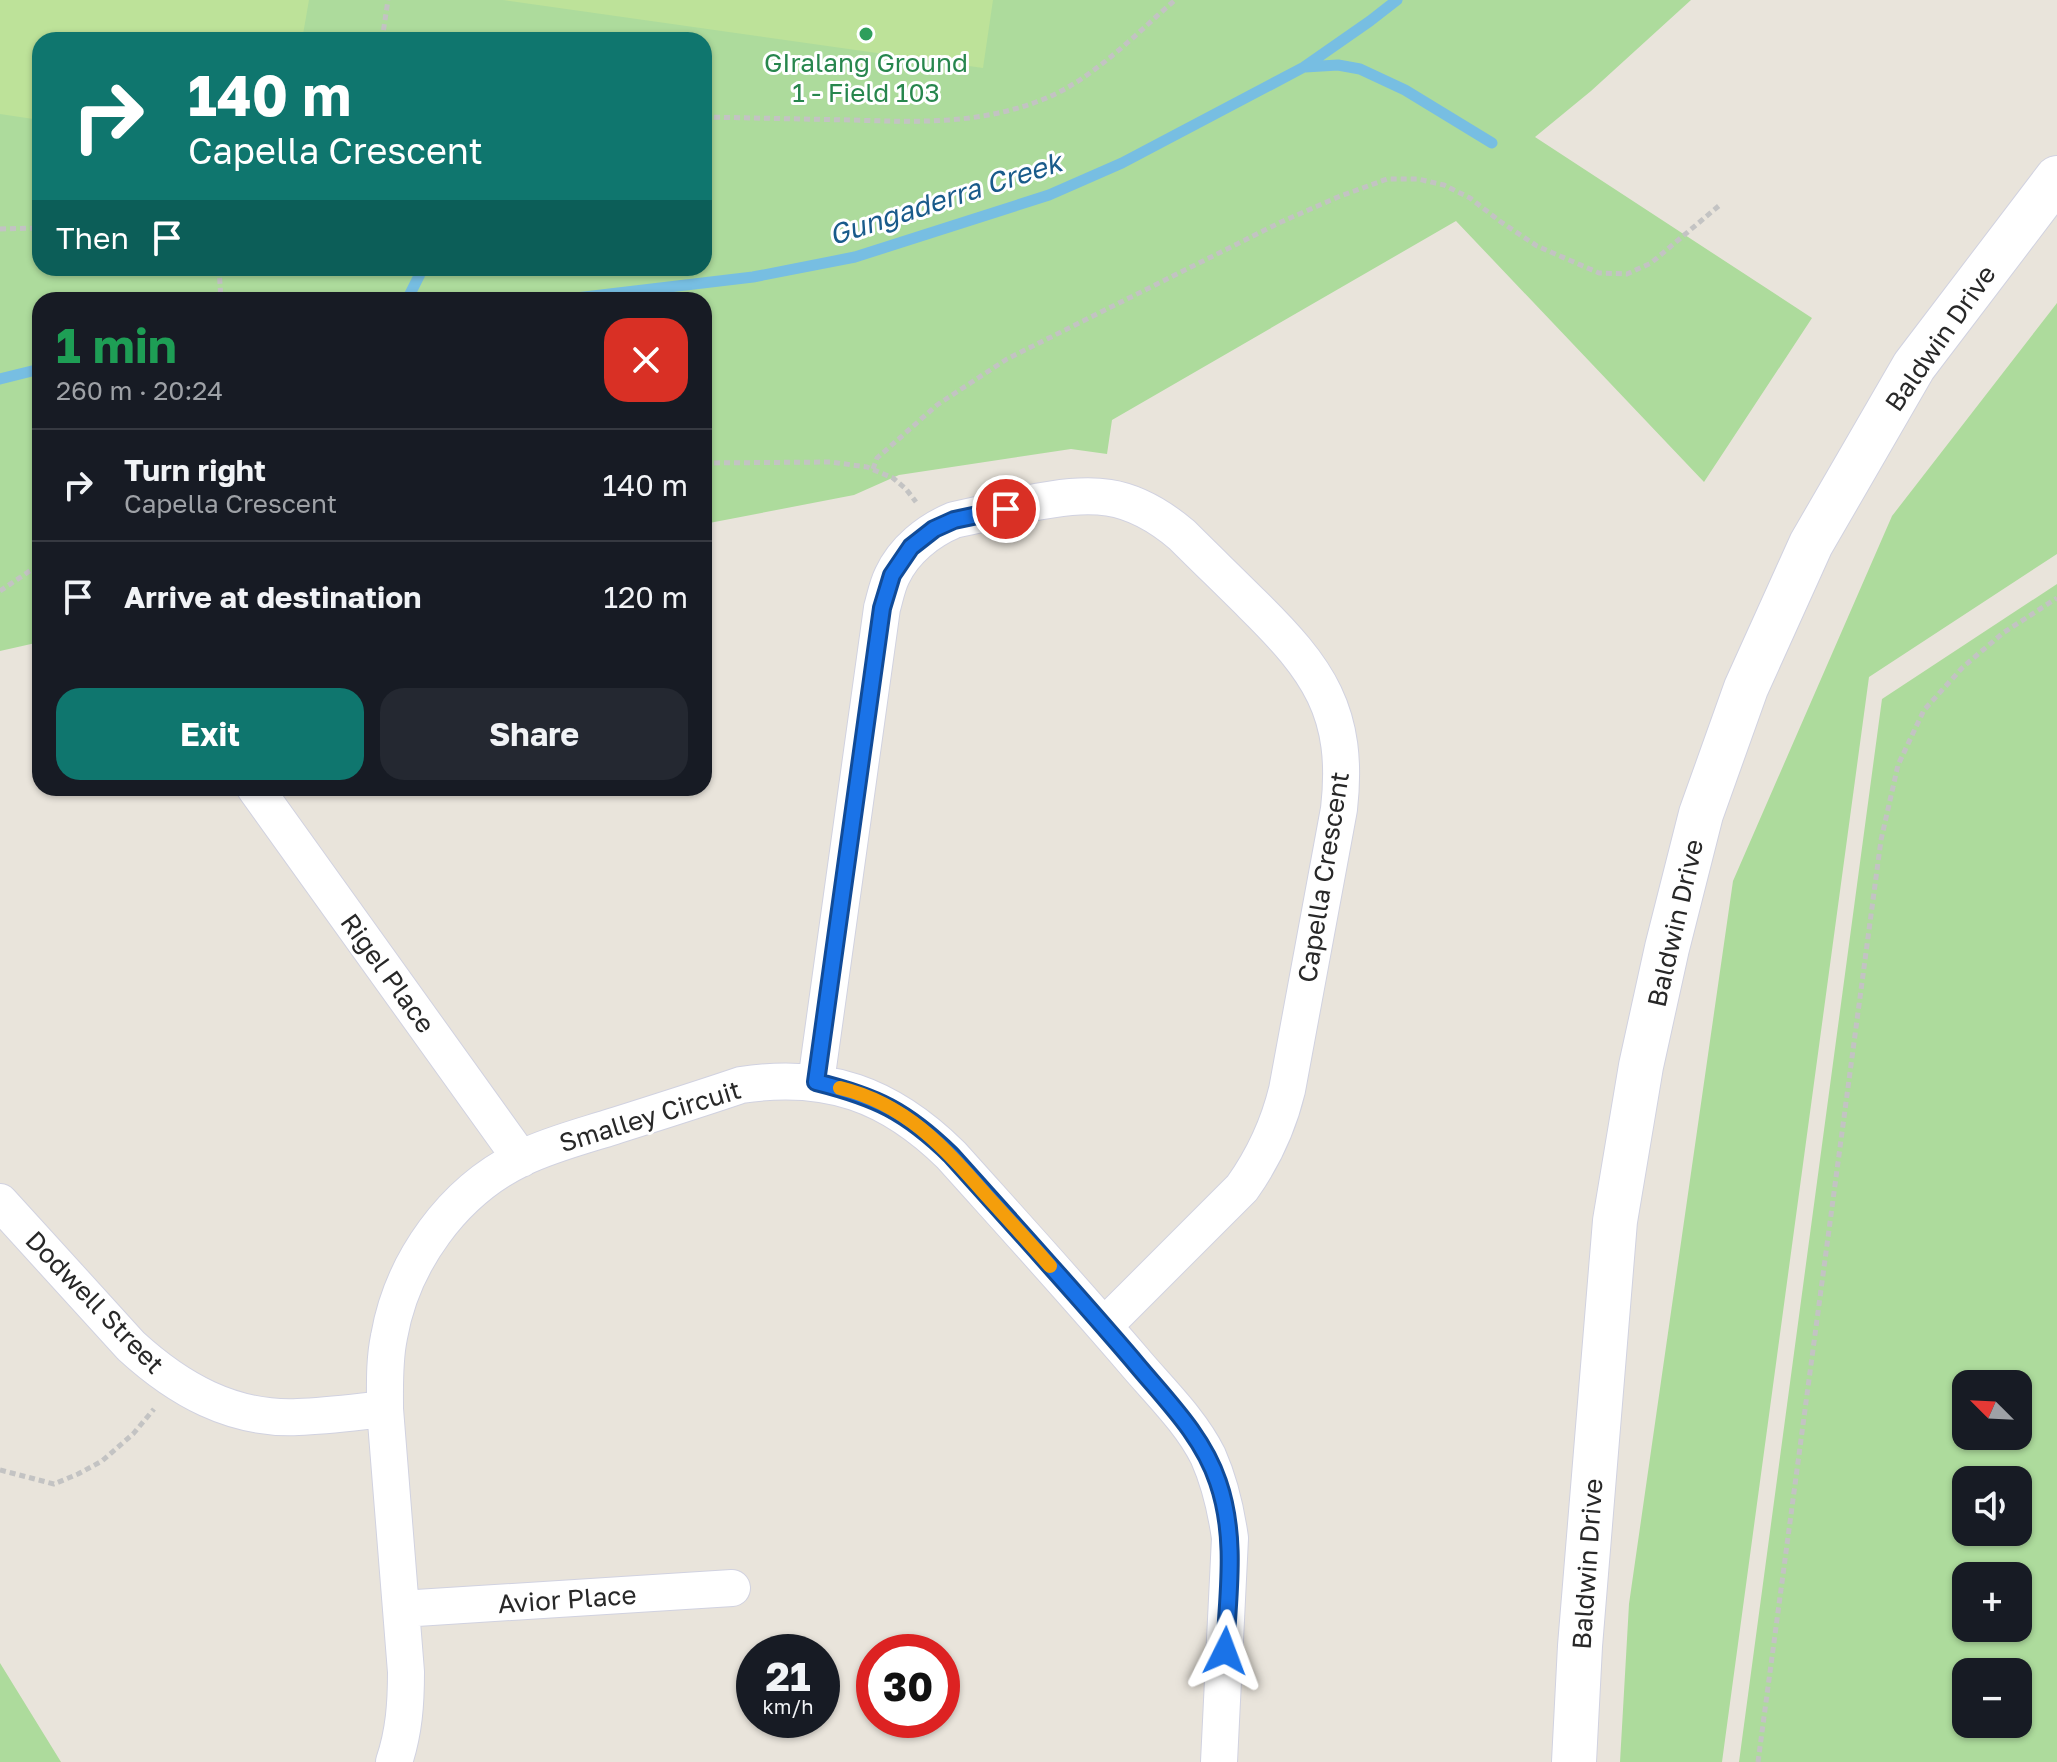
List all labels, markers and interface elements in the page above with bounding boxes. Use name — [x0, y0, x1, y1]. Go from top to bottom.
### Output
marker: GIralang Ground 1 - Field 103 — [857, 25, 875, 43]
place label: GIralang Ground 1 - Field 103 — [764, 47, 968, 108]
text: 140 m — [188, 61, 351, 128]
icon: right — [56, 64, 160, 168]
text: Capella Crescent — [188, 129, 483, 172]
water label: Gungaderra Creek — [824, 144, 1069, 251]
icon: arrive — [145, 216, 189, 260]
text: Then — [56, 220, 129, 256]
street label: Baldwin Drive — [1878, 259, 2002, 417]
text: 1 min — [56, 316, 177, 374]
button: close — [604, 318, 688, 402]
text: 260 m · 20:24 — [56, 375, 223, 406]
text: Turn right — [124, 452, 266, 488]
icon: right — [56, 463, 100, 507]
text: 140 m — [603, 467, 688, 503]
pin — [972, 475, 1040, 543]
icon: arrive — [984, 487, 1028, 531]
text: Capella Crescent — [124, 488, 337, 519]
icon: arrive — [56, 575, 100, 619]
text: Arrive at destination — [124, 579, 421, 615]
text: 120 m — [603, 579, 688, 615]
button: Exit — [56, 688, 364, 780]
button: Share — [380, 688, 688, 780]
street label: Capella Crescent — [1291, 769, 1355, 985]
street label: Baldwin Drive — [1641, 836, 1709, 1010]
street label: Rigel Place — [334, 907, 442, 1039]
street label: Smalley Circuit — [556, 1074, 744, 1158]
street label: Dodwell Street — [19, 1224, 171, 1380]
north arrow — [1952, 1370, 2032, 1450]
map controls — [1952, 1370, 2032, 1738]
button: sound — [1952, 1466, 2032, 1546]
street label: Baldwin Drive — [1566, 1478, 1608, 1650]
button: + — [1952, 1562, 2032, 1642]
street label: Avior Place — [497, 1579, 637, 1619]
position arrow — [1183, 1609, 1267, 1693]
speed limit sign: 30 — [856, 1634, 960, 1738]
text: 21 — [766, 1652, 811, 1700]
button: − — [1952, 1658, 2032, 1738]
text: km/h — [763, 1694, 813, 1718]

